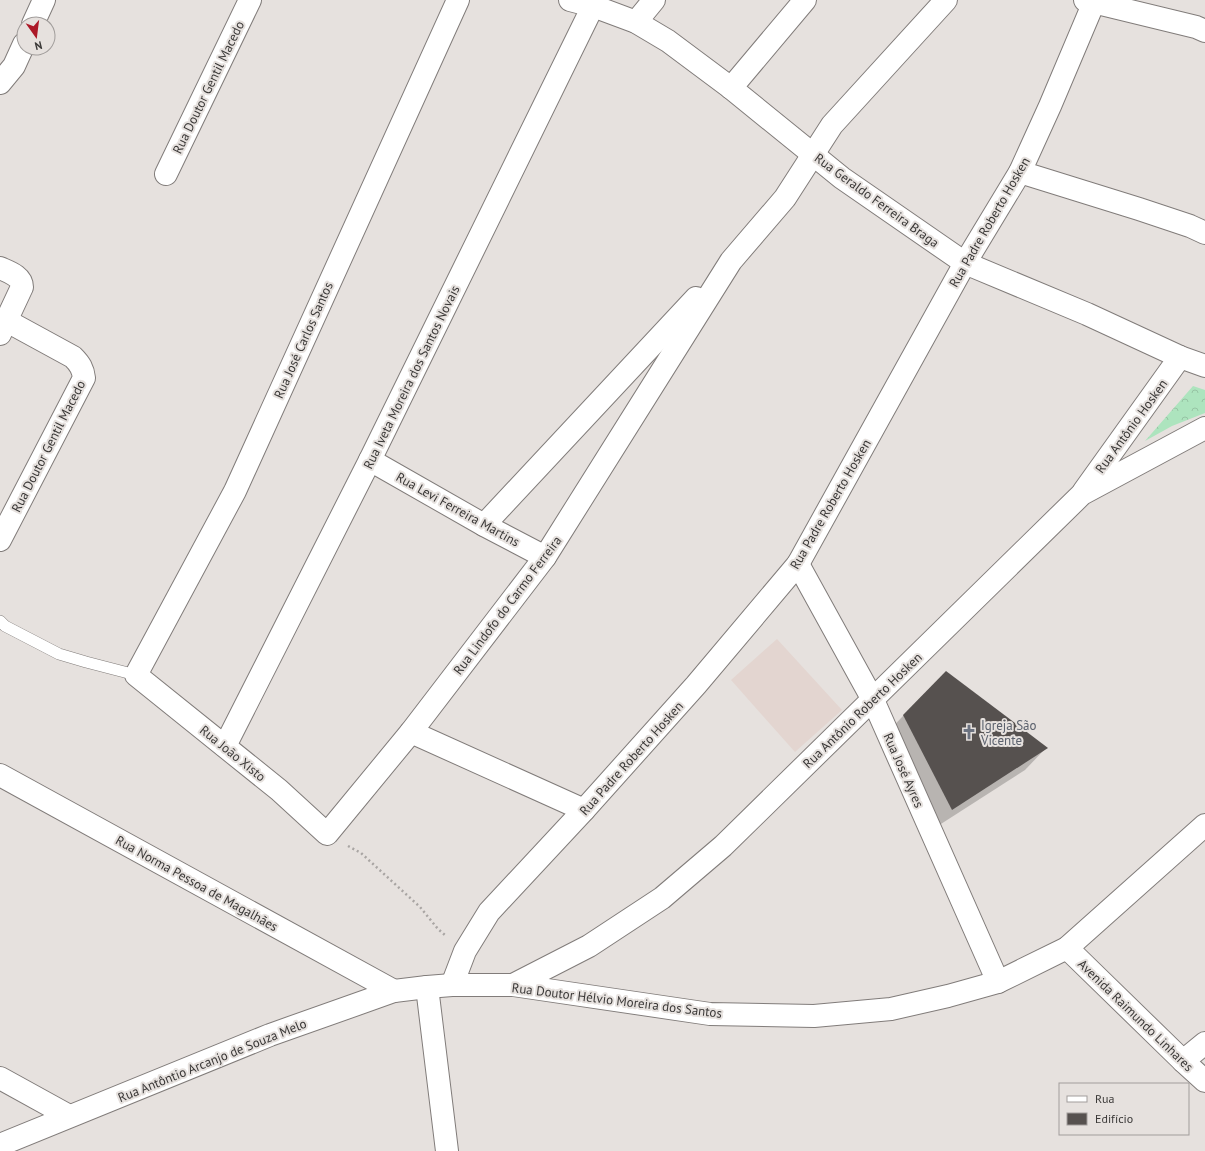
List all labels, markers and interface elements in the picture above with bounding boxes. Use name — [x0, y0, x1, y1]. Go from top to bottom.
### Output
north arrow — [16, 16, 56, 56]
street label: Rua Doutor Gentil Macedo — [169, 18, 248, 156]
text: N — [33, 38, 44, 53]
street label: Rua Geraldo Ferreira Braga — [811, 150, 942, 251]
street label: Rua Padre Roberto Hosken — [945, 154, 1034, 290]
street label: Rua José Carlos Santos — [270, 279, 337, 401]
street label: Rua Iveta Moreira dos Santos Novais — [359, 283, 463, 472]
street label: Rua Antônio Hosken — [1092, 376, 1171, 477]
street label: Rua Doutor Gentil Macedo — [8, 377, 89, 515]
street label: Rua Padre Roberto Hosken — [786, 436, 875, 572]
street label: Rua Levi Ferreira Martins — [393, 468, 523, 550]
street label: Rua Lindofo do Carmo Ferreira — [450, 532, 565, 678]
street label: Rua Antônio Roberto Hosken — [799, 649, 926, 772]
street label: Rua Padre Roberto Hosken — [576, 698, 687, 819]
place label: Igreja São Vicente — [980, 717, 1037, 749]
street label: Rua João Xisto — [196, 722, 269, 785]
church icon: Igreja São Vicente — [960, 723, 978, 741]
street label: Rua José Ayres — [879, 730, 928, 810]
street label: Rua Norma Pessoa de Magalhães — [113, 832, 281, 935]
street label: Avenida Raimundo Linhares — [1074, 956, 1197, 1075]
street label: Rua Doutor Hélvio Moreira dos Santos — [511, 979, 723, 1022]
street label: Rua Antôntio Arcanjo de Souza Melo — [115, 1015, 309, 1106]
legend — [1059, 1083, 1189, 1135]
text: Rua — [1095, 1091, 1114, 1106]
text: Edifício — [1095, 1111, 1133, 1126]

